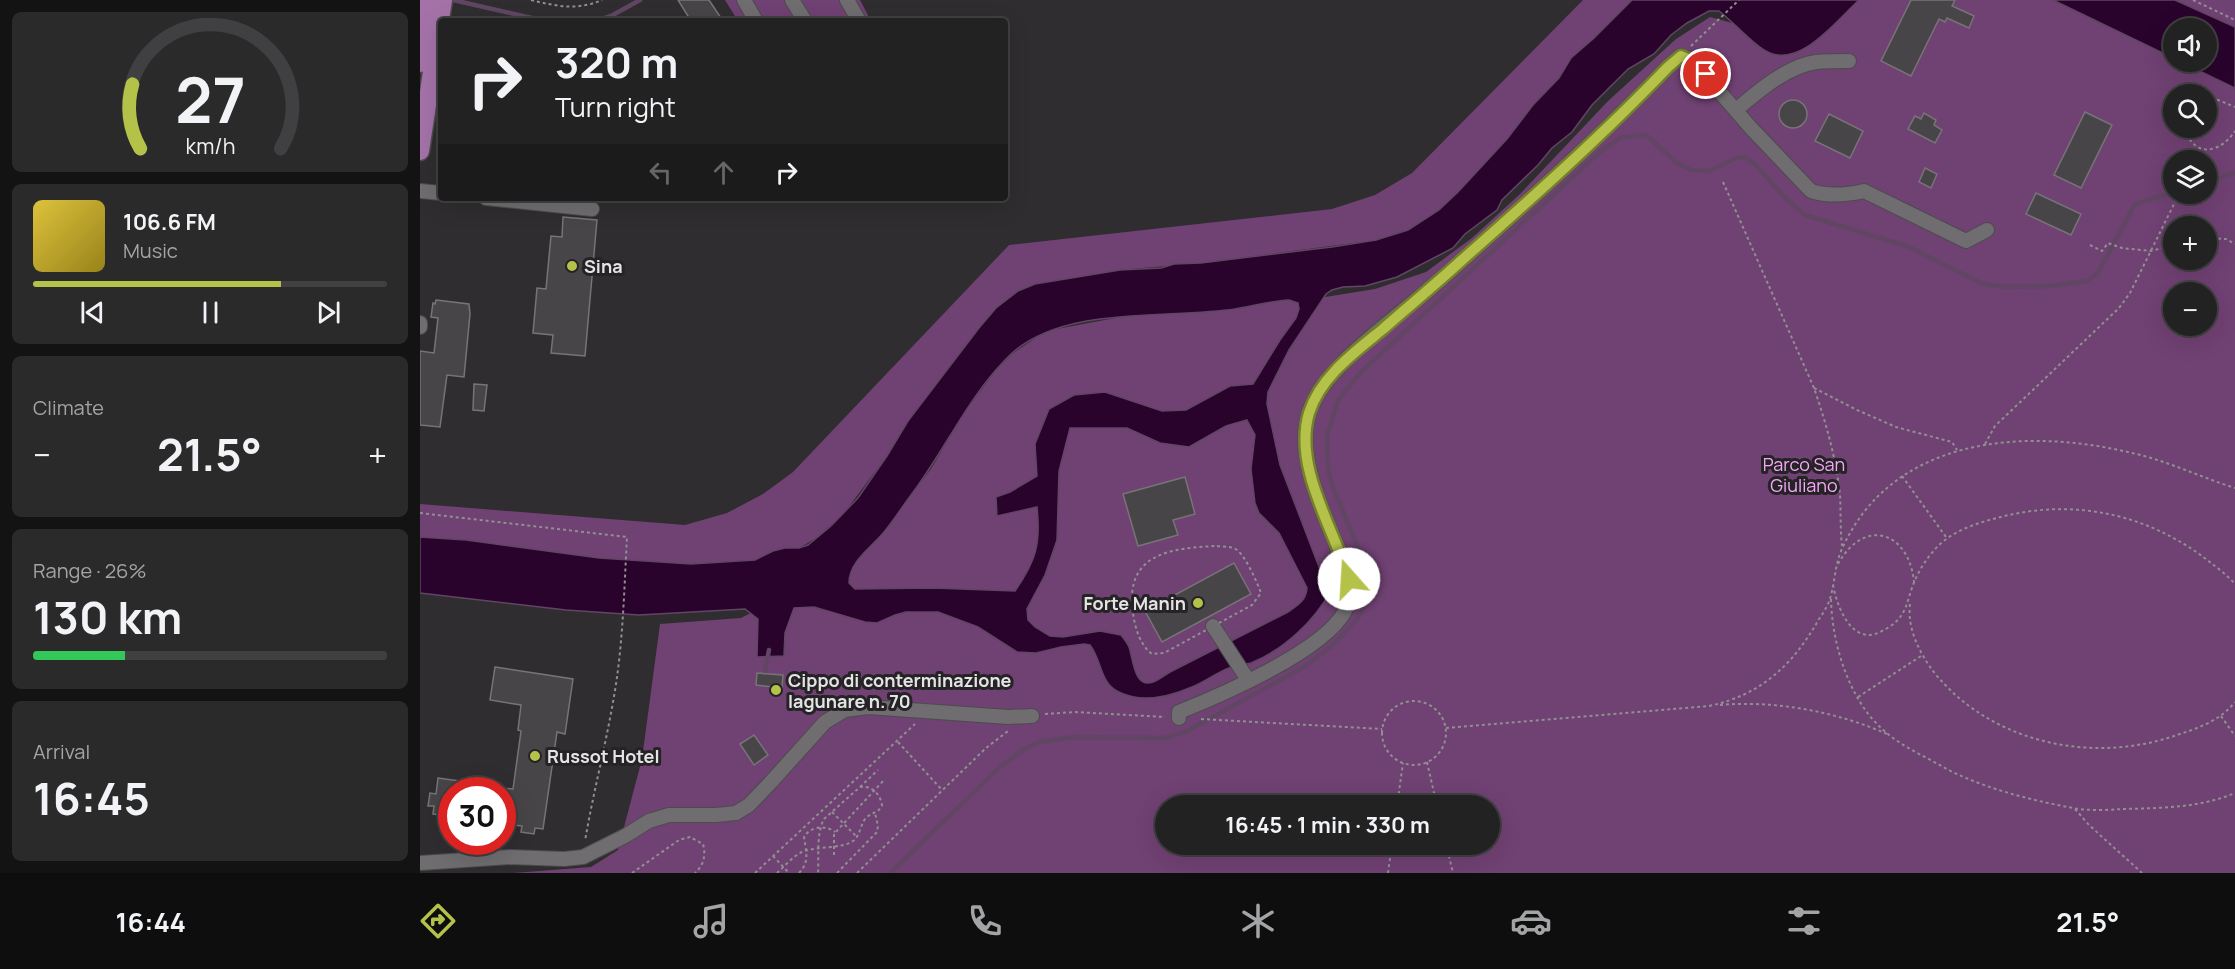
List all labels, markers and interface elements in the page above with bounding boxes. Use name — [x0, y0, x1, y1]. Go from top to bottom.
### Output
map controls — [2163, 18, 2217, 336]
button: sound — [2163, 18, 2217, 72]
text: 320 m — [555, 33, 678, 91]
icon: right — [456, 42, 534, 120]
pin — [1680, 48, 1731, 99]
text: 27 — [175, 56, 245, 142]
icon: arrive — [1689, 57, 1722, 90]
button: search — [2163, 84, 2217, 138]
text: Turn right — [555, 88, 676, 125]
text: km/h — [185, 131, 235, 160]
button: layers — [2163, 150, 2217, 204]
icon: left — [644, 156, 677, 189]
icon: ahead — [707, 156, 740, 189]
icon: right — [770, 156, 803, 189]
text: 106.6 FM — [123, 207, 216, 237]
button: + — [2163, 216, 2217, 270]
text: Music — [123, 237, 178, 264]
place label: Sina — [584, 254, 623, 278]
marker: Sina — [565, 259, 579, 273]
button: − — [2163, 282, 2217, 336]
icon: previous — [76, 296, 109, 329]
icon: pause — [194, 296, 227, 329]
icon: next — [312, 296, 345, 329]
text: Climate — [33, 394, 104, 421]
text: 21.5° — [157, 423, 262, 485]
text: − — [33, 432, 51, 477]
text: + — [368, 432, 387, 477]
park label: Parco San Giuliano — [1763, 452, 1845, 497]
position arrow — [1317, 547, 1381, 611]
text: Range · 26% — [33, 557, 147, 584]
text: 130 km — [33, 586, 182, 648]
place label: Forte Manin — [1083, 591, 1186, 615]
marker: Forte Manin — [1191, 596, 1205, 610]
place label: Cippo di conterminazione lagunare n. 70 — [788, 668, 1012, 713]
marker: Cippo di conterminazione lagunare n. 70 — [769, 683, 783, 697]
text: Arrival — [33, 738, 90, 765]
place label: Russot Hotel — [547, 744, 659, 768]
marker: Russot Hotel — [528, 749, 542, 763]
text: 16:45 — [33, 767, 150, 829]
speed limit sign: 30 — [438, 777, 516, 855]
text: 16:45 · 1 min · 330 m — [1225, 810, 1430, 840]
icon: directions — [417, 900, 459, 942]
icon: music — [690, 900, 732, 942]
icon: phone — [964, 900, 1006, 942]
icon: climate — [1237, 900, 1279, 942]
icon: car — [1510, 900, 1552, 942]
icon: filters — [1783, 900, 1825, 942]
text: 16:44 — [116, 903, 186, 940]
text: 21.5° — [2056, 903, 2119, 940]

